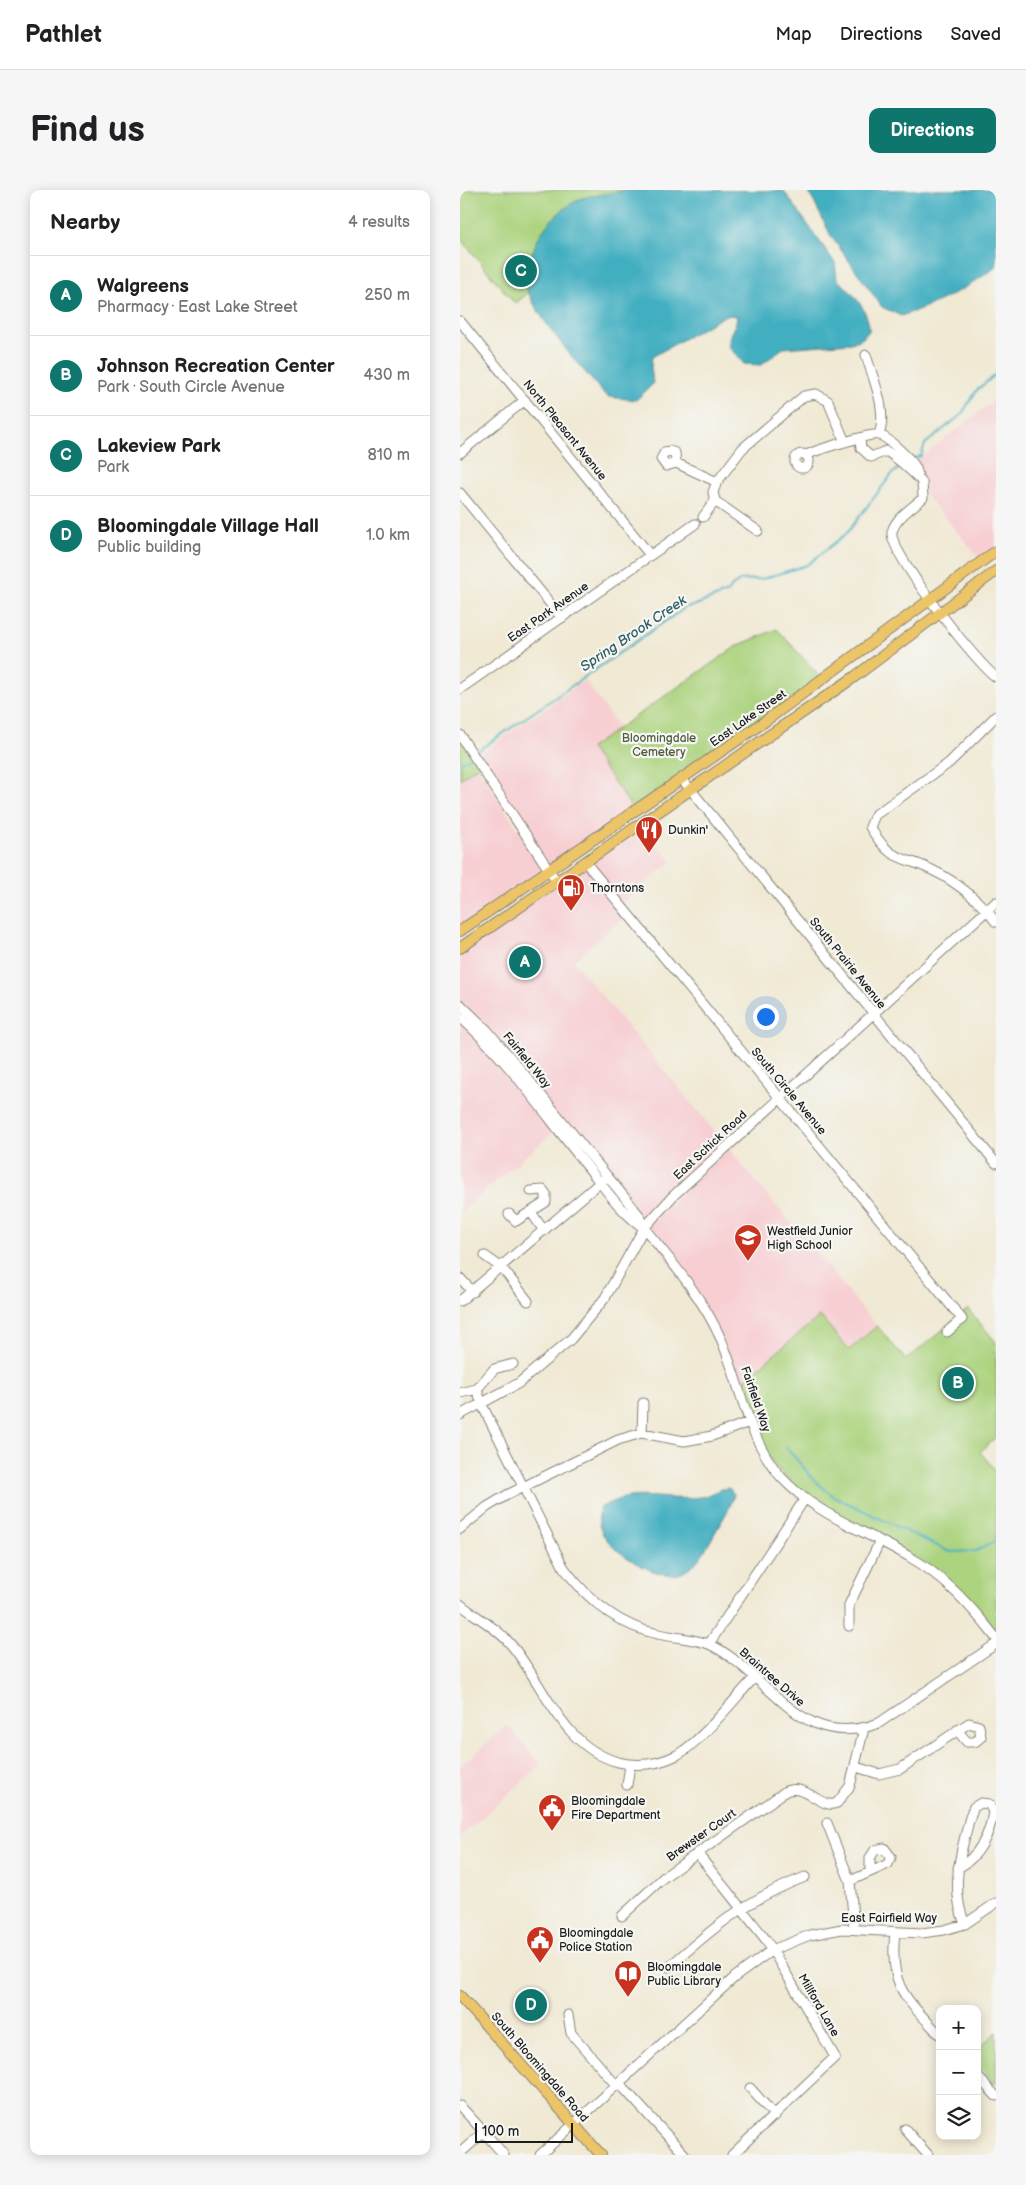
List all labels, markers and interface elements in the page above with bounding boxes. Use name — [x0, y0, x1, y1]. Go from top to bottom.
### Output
text: Pathlet — [25, 20, 102, 49]
text: Map — [776, 24, 812, 45]
text: Directions — [840, 24, 922, 45]
text: Saved — [950, 24, 1001, 45]
button: Directions — [869, 108, 996, 153]
text: Find us — [30, 109, 145, 152]
text: Nearby — [50, 210, 120, 235]
text: 4 results — [348, 213, 410, 232]
pin: C — [505, 252, 537, 290]
text: Walgreens — [97, 275, 189, 298]
text: A — [61, 286, 71, 305]
text: 250 m — [364, 286, 410, 305]
text: Pharmacy · East Lake Street — [97, 298, 298, 317]
text: Johnson Recreation Center — [97, 355, 335, 378]
text: B — [60, 366, 72, 385]
text: 430 m — [363, 366, 410, 385]
street label: North Pleasant Avenue — [520, 377, 610, 483]
text: Park · South Circle Avenue — [97, 378, 285, 397]
text: Lakeview Park — [97, 435, 221, 458]
text: C — [60, 446, 72, 465]
text: 810 m — [368, 446, 410, 465]
text: Park — [97, 458, 129, 477]
text: Bloomingdale Village Hall — [97, 515, 319, 538]
text: D — [60, 526, 72, 545]
text: 1.0 km — [366, 526, 410, 545]
text: Public building — [97, 538, 201, 557]
street label: East Park Avenue — [505, 579, 592, 646]
water label: Spring Brook Creek — [577, 591, 691, 675]
street label: East Lake Street — [707, 686, 790, 750]
park label: Bloomingdale Cemetery — [622, 731, 696, 760]
restaurant icon: Dunkin' — [634, 815, 664, 854]
place label: Dunkin' — [668, 823, 708, 838]
fuel station icon: Thorntons — [556, 873, 586, 912]
place label: Thorntons — [590, 881, 644, 896]
street label: South Prairie Avenue — [806, 915, 889, 1012]
pin: A — [509, 943, 541, 981]
your location — [753, 1004, 779, 1030]
street label: Fairfield Way — [499, 1029, 554, 1092]
street label: South Circle Avenue — [748, 1045, 829, 1138]
street label: East Schick Road — [671, 1107, 750, 1183]
school or university icon: Westfield Junior High School — [733, 1223, 763, 1262]
place label: Westfield Junior High School — [767, 1224, 853, 1253]
street label: Fairfield Way — [737, 1364, 774, 1434]
pin: B — [942, 1364, 974, 1402]
street label: Braintree Drive — [736, 1645, 808, 1710]
public building icon: Bloomingdale Fire Department — [537, 1793, 567, 1832]
place label: Bloomingdale Fire Department — [571, 1794, 661, 1823]
street label: Brewster Court — [664, 1806, 739, 1865]
street label: East Fairfield Way — [841, 1911, 938, 1926]
public building icon: Bloomingdale Police Station — [525, 1925, 555, 1964]
place label: Bloomingdale Police Station — [559, 1926, 633, 1955]
library icon: Bloomingdale Public Library — [613, 1959, 643, 1998]
place label: Bloomingdale Public Library — [647, 1960, 721, 1989]
street label: Millford Lane — [795, 1971, 843, 2039]
pin: D — [515, 1986, 547, 2024]
map controls — [936, 2005, 981, 2140]
button: + — [936, 2005, 981, 2050]
street label: South Bloomingdale Road — [488, 2009, 592, 2125]
button: − — [936, 2050, 981, 2095]
button: layers — [936, 2095, 981, 2140]
scale bar — [475, 2120, 572, 2143]
text: 100 m — [482, 2123, 519, 2140]

